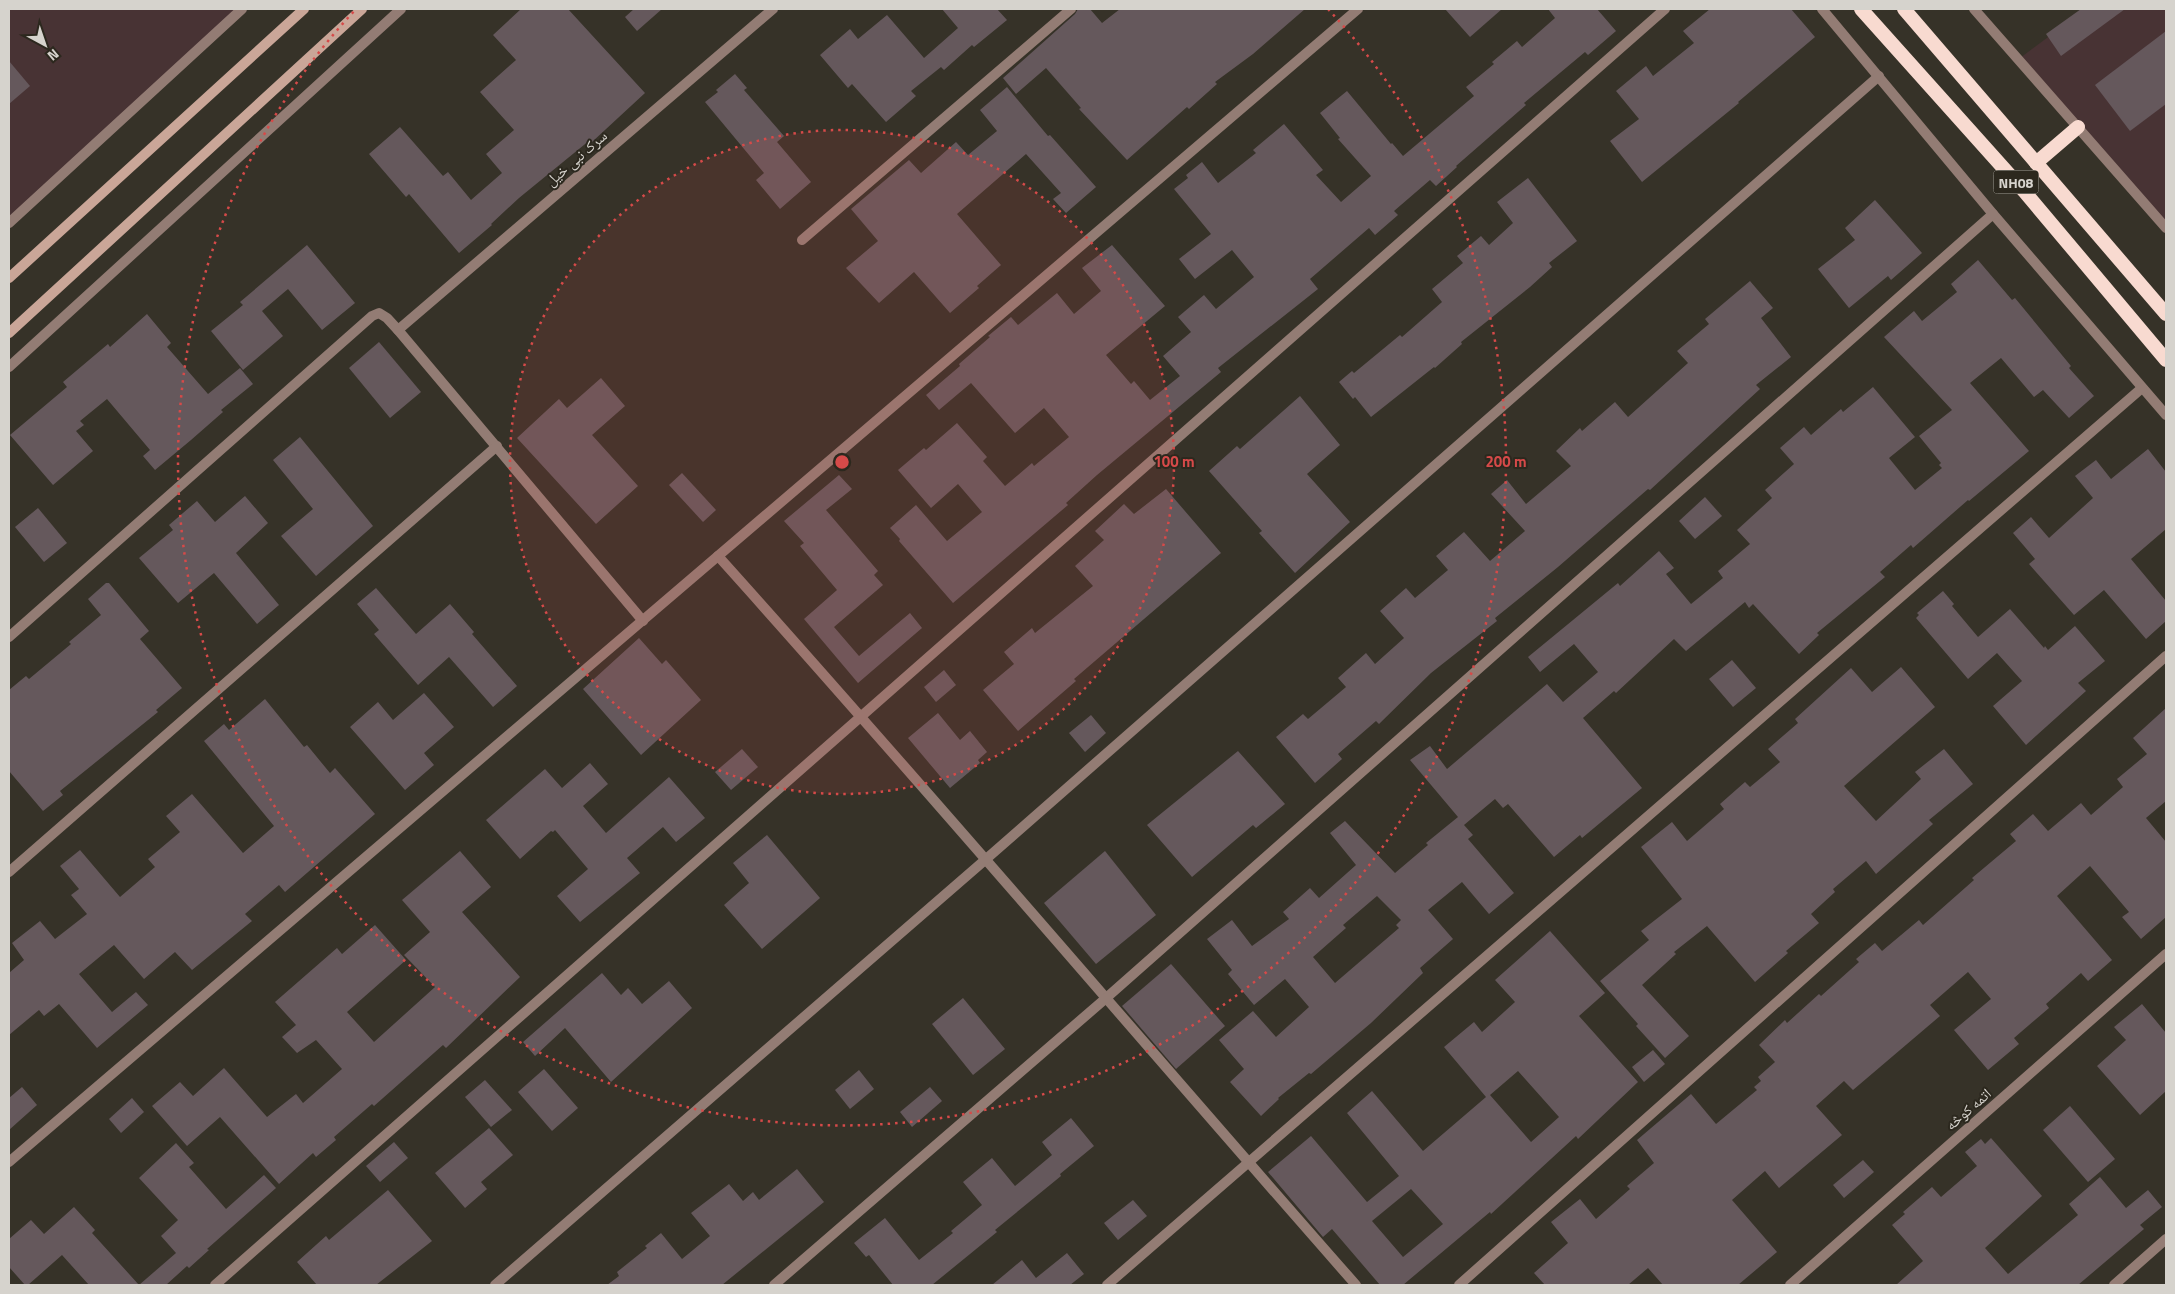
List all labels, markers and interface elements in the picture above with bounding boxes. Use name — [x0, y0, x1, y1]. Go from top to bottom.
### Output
north arrow — [20, 20, 70, 70]
text: N — [43, 44, 64, 67]
street label: سرک نبی خیل — [540, 124, 612, 192]
road number: NH08 — [1994, 170, 2038, 193]
text: 100 m — [1153, 450, 1195, 473]
text: 200 m — [1485, 450, 1527, 473]
centre of rings — [833, 453, 851, 471]
street label: اتمه کوڅه — [1940, 1082, 1996, 1136]

